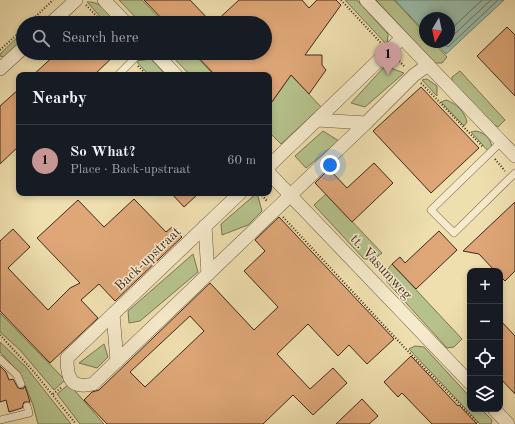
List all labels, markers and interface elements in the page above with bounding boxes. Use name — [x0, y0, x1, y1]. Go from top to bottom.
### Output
north arrow — [419, 12, 455, 48]
search box — [16, 16, 272, 60]
icon: search — [30, 27, 52, 49]
text: Search here — [62, 31, 139, 46]
pin: 1 — [375, 42, 401, 75]
text: Nearby — [32, 90, 87, 107]
text: So What? — [70, 145, 136, 160]
text: 1 — [41, 154, 49, 167]
text: 60 m — [227, 154, 256, 167]
your location — [320, 155, 340, 175]
text: Place · Back-upstraat — [70, 163, 191, 176]
street label: Back-upstraat — [112, 224, 184, 294]
street label: tt. Vasumweg — [348, 232, 415, 302]
map controls — [467, 268, 503, 412]
button: + — [467, 268, 503, 304]
button: − — [467, 304, 503, 340]
button: locate — [467, 340, 503, 376]
button: layers — [467, 376, 503, 412]

